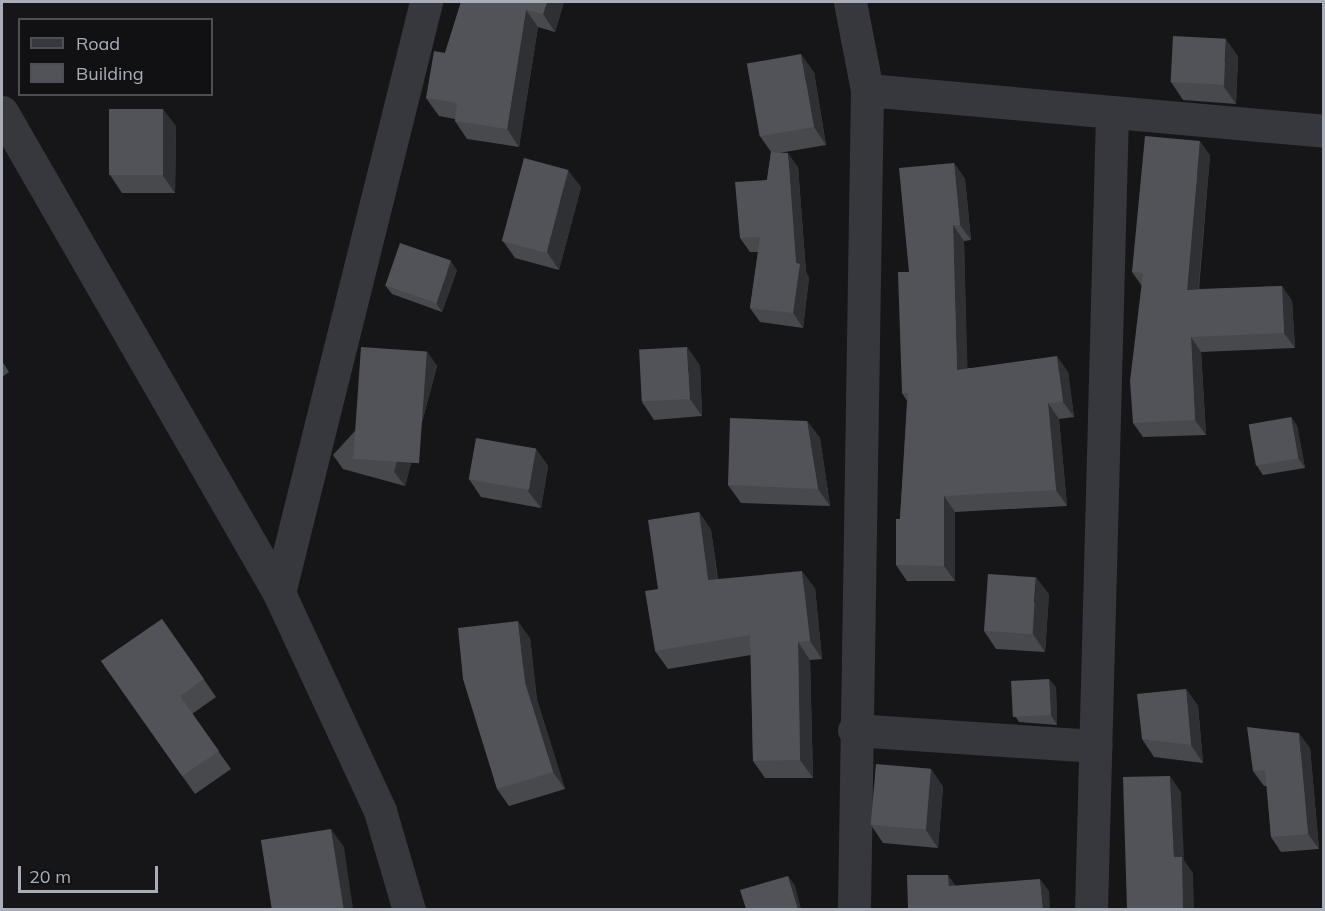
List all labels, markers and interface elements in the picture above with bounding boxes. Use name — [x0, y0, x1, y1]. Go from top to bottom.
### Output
legend — [18, 18, 213, 96]
text: Road — [76, 32, 120, 55]
text: Building — [76, 62, 144, 85]
scale bar — [21, 854, 160, 892]
text: 20 m — [29, 865, 71, 888]

